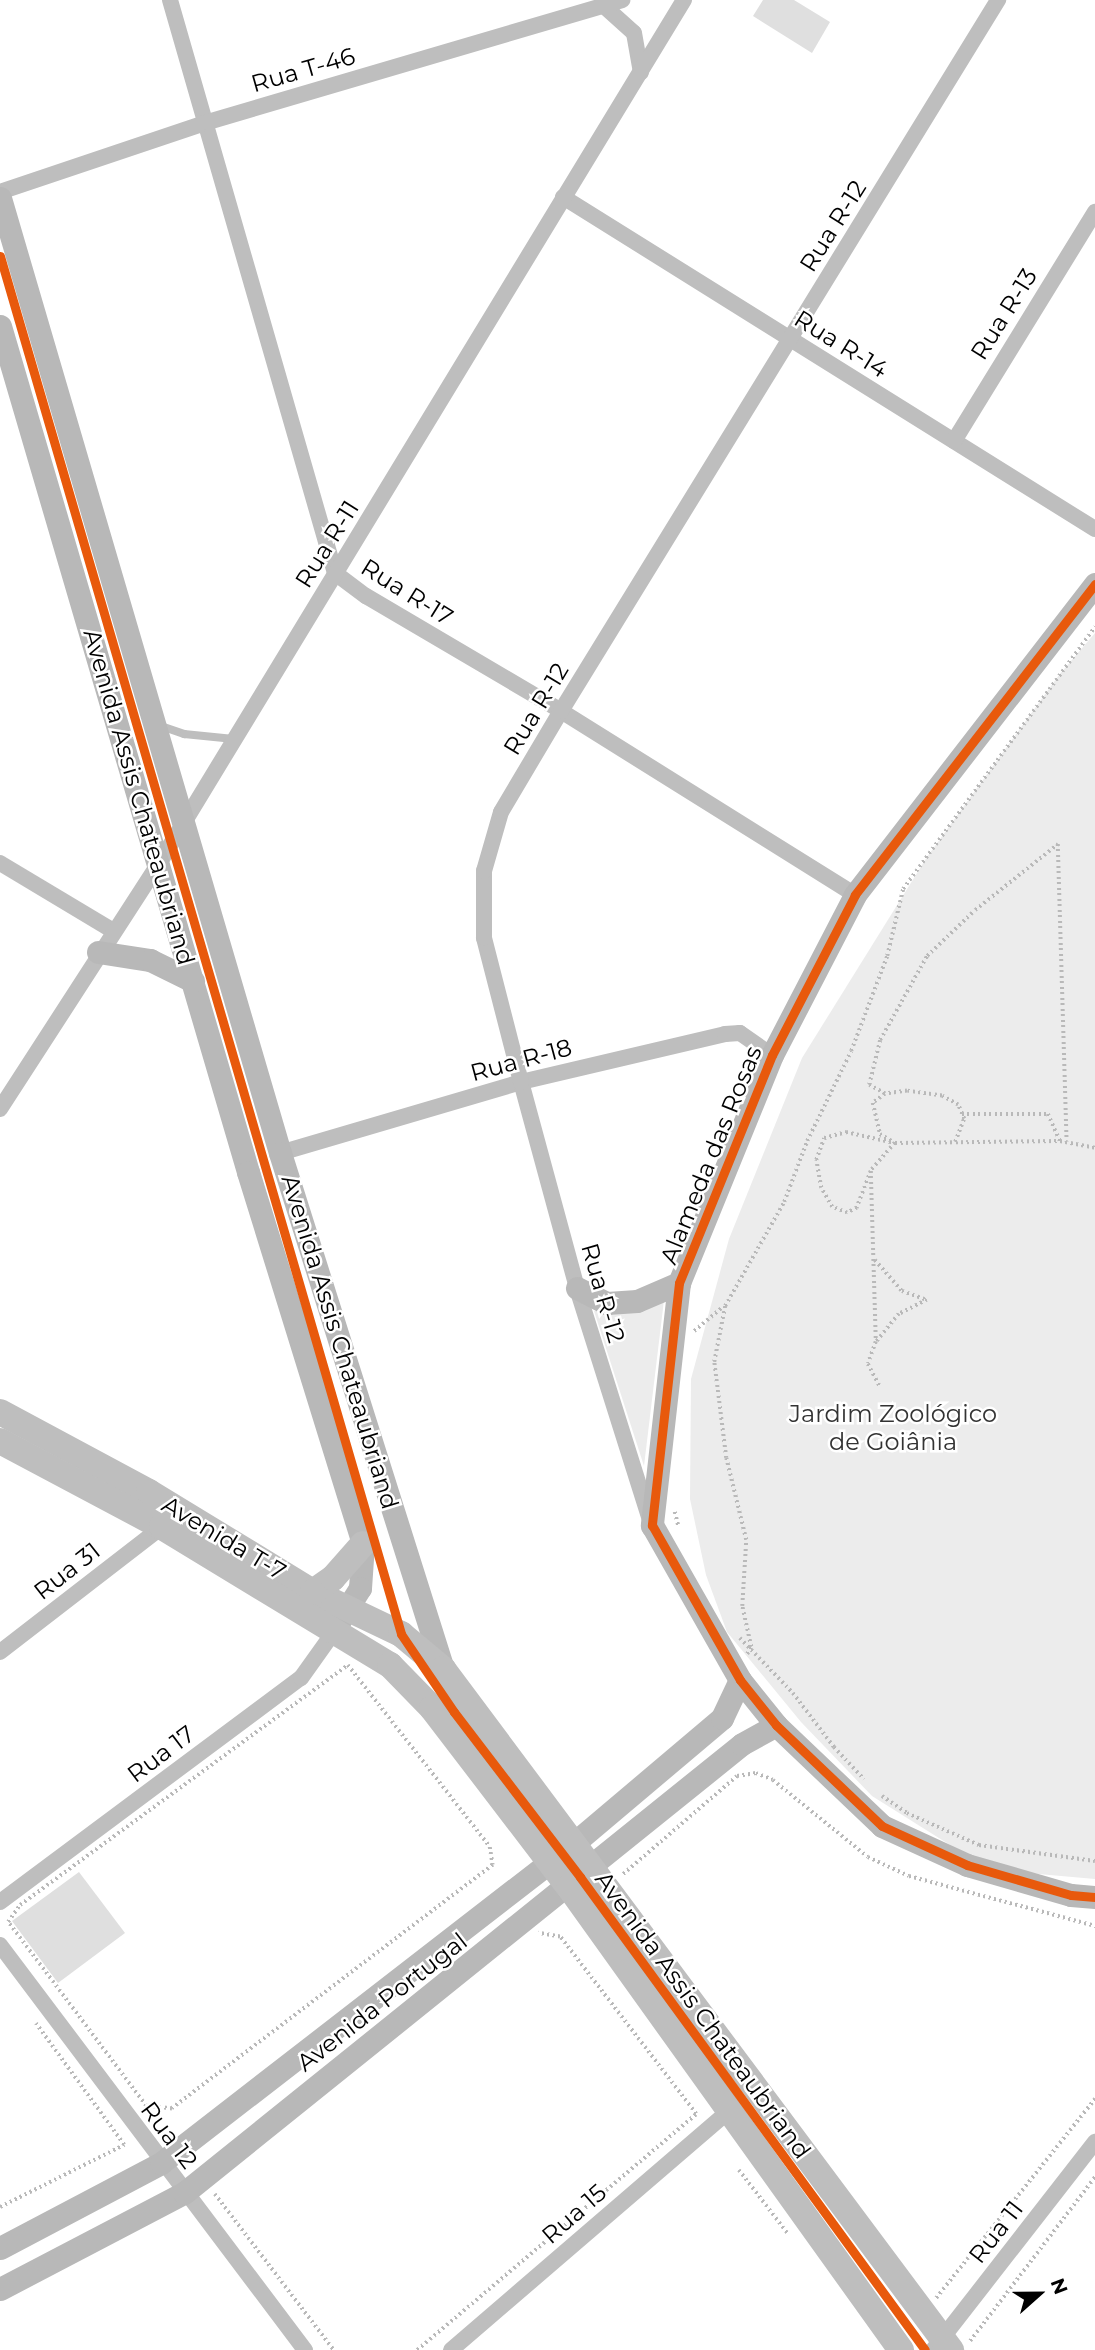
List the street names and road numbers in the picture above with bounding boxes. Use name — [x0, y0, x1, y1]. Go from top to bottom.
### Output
street label: Rua T-46 — [248, 41, 358, 99]
street label: Rua R-12 — [794, 175, 872, 277]
street label: Rua R-13 — [965, 263, 1043, 365]
street label: Rua R-14 — [789, 304, 893, 384]
street label: Rua R-11 — [289, 495, 365, 593]
street label: Rua R-17 — [356, 553, 458, 631]
street label: Avenida Assis Chateaubriand — [77, 626, 201, 968]
street label: Rua R-12 — [497, 658, 575, 760]
street label: Rua R-18 — [467, 1033, 575, 1087]
street label: Alameda das Rosas — [654, 1042, 768, 1268]
street label: Avenida Assis Chateaubriand — [275, 1171, 405, 1513]
street label: Rua R-12 — [575, 1240, 631, 1346]
street label: Avenida T-7 — [157, 1490, 291, 1586]
street label: Rua 31 — [28, 1536, 106, 1606]
street label: Rua 17 — [122, 1719, 200, 1789]
street label: Avenida Assis Chateaubriand — [589, 1866, 817, 2164]
street label: Avenida Portugal — [291, 1927, 473, 2077]
street label: Rua 12 — [135, 2096, 203, 2174]
street label: Rua 15 — [536, 2178, 612, 2250]
street label: Rua 11 — [963, 2195, 1029, 2269]

